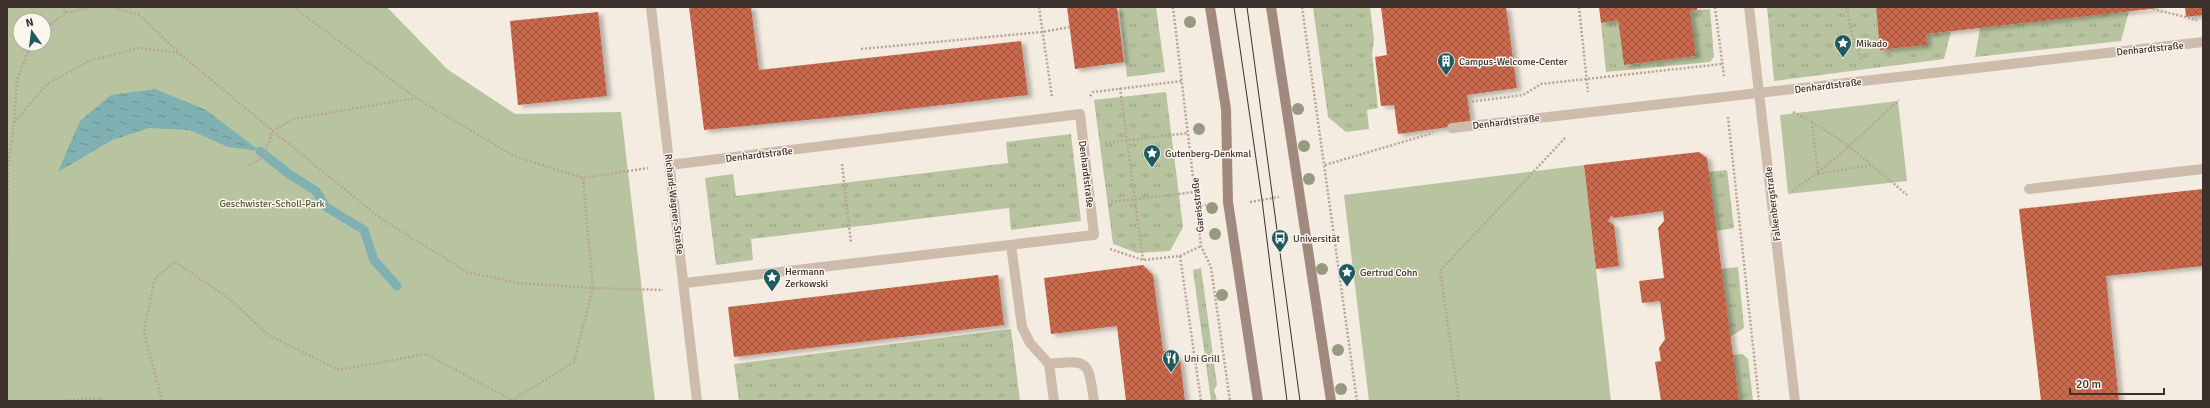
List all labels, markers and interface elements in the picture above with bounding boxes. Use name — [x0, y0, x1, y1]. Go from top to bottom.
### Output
north arrow — [12, 12, 52, 52]
text: N — [24, 16, 35, 30]
place icon: Mikado — [1833, 33, 1853, 58]
place label: Mikado — [1856, 38, 1887, 50]
street label: Denhardtstraße — [2116, 39, 2184, 58]
building icon: Campus-Welcome-Center — [1436, 51, 1456, 76]
place label: Campus-Welcome-Center — [1459, 56, 1568, 68]
street label: Denhardtstraße — [1794, 76, 1862, 96]
street label: Denhardtstraße — [1472, 112, 1540, 132]
street label: Denhardtstraße — [1076, 140, 1096, 208]
place icon: Gutenberg-Denkmal — [1142, 143, 1162, 168]
street label: Denhardtstraße — [725, 145, 793, 165]
place label: Gutenberg-Denkmal — [1165, 148, 1251, 160]
street label: Richard-Wagner-Straße — [662, 153, 686, 255]
street label: Falkenbergstraße — [1762, 166, 1784, 242]
street label: Gareisstraße — [1189, 177, 1207, 233]
park label: Geschwister-Scholl-Park — [219, 198, 325, 210]
bus stop icon: Universität — [1270, 228, 1290, 253]
place label: Universität — [1293, 233, 1340, 245]
place icon: Gertrud Cohn — [1337, 262, 1357, 287]
place label: Hermann Zerkowski — [785, 266, 828, 290]
place icon: Hermann Zerkowski — [762, 267, 782, 292]
place label: Gertrud Cohn — [1360, 267, 1418, 279]
restaurant icon: Uni Grill — [1161, 348, 1181, 373]
place label: Uni Grill — [1184, 353, 1220, 365]
scale bar — [2070, 370, 2164, 396]
text: 20 m — [2076, 377, 2101, 392]

